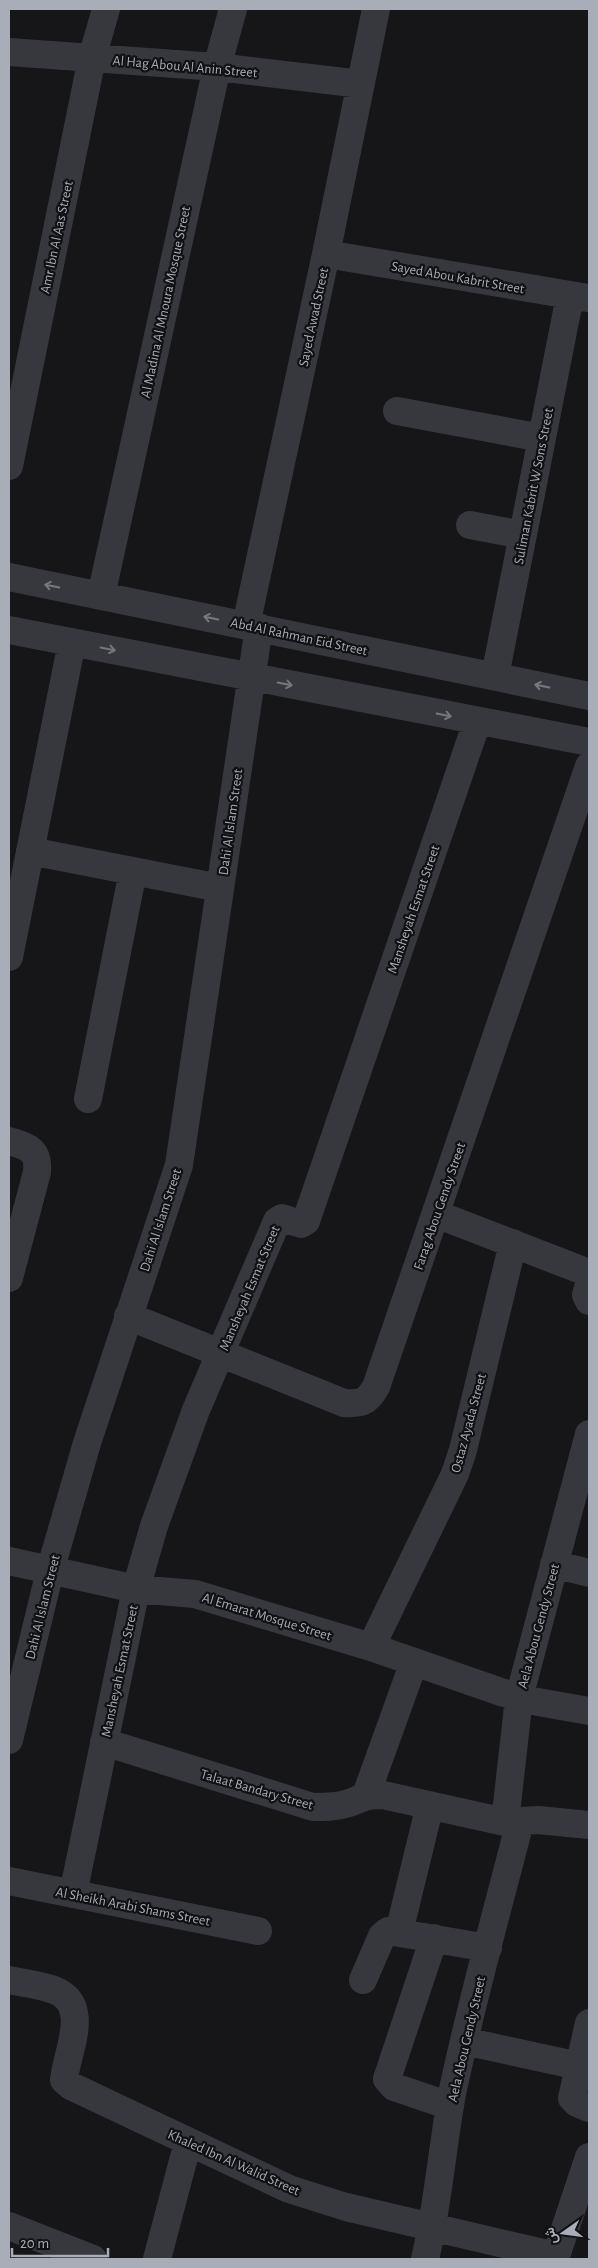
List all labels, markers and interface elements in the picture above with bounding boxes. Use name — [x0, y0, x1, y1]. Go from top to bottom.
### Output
street label: Al Hag Abou Al Anin Street — [112, 54, 258, 80]
street label: Amr Ibn Al Aas Street — [38, 179, 76, 295]
street label: Al Madina Al Mnoura Mosque Street — [139, 205, 193, 399]
street label: Sayed Abou Kabrit Street — [390, 259, 526, 297]
street label: Sayed Awad Street — [297, 266, 331, 368]
street label: Suliman Kabrit W Sons Street — [512, 406, 556, 566]
one-way arrow — [44, 581, 60, 590]
one-way arrow — [203, 612, 219, 622]
street label: Abd Al Rahman Eid Street — [229, 616, 369, 658]
one-way arrow — [100, 645, 116, 655]
one-way arrow — [276, 680, 292, 689]
one-way arrow — [534, 681, 550, 690]
one-way arrow — [436, 711, 452, 721]
street label: Dahi Al Islam Street — [217, 768, 245, 876]
street label: Mansheyah Esmat Street — [385, 843, 443, 975]
street label: Farag Abou Gendy Street — [412, 1140, 469, 1272]
street label: Dahi Al Islam Street — [138, 1167, 184, 1273]
street label: Mansheyah Esmat Street — [217, 1223, 283, 1353]
street label: Ostaz Ayada Street — [449, 1372, 489, 1474]
street label: Dahi Al Islam Street — [23, 1553, 63, 1661]
street label: Aela Abou Gendy Street — [516, 1562, 562, 1690]
street label: Al Emarat Mosque Street — [200, 1591, 334, 1643]
street label: Mansheyah Esmat Street — [99, 1603, 141, 1738]
street label: Talaat Bandary Street — [199, 1767, 315, 1813]
street label: Al Sheikh Arabi Shams Street — [54, 1885, 212, 1929]
street label: Aela Abou Gendy Street — [446, 1975, 488, 2103]
street label: Khaled Ibn Al Walid Street — [166, 2128, 302, 2199]
north arrow — [538, 2208, 588, 2258]
scale bar — [12, 2226, 109, 2258]
text: ش — [542, 2226, 561, 2246]
text: 20 m — [20, 2236, 49, 2251]

